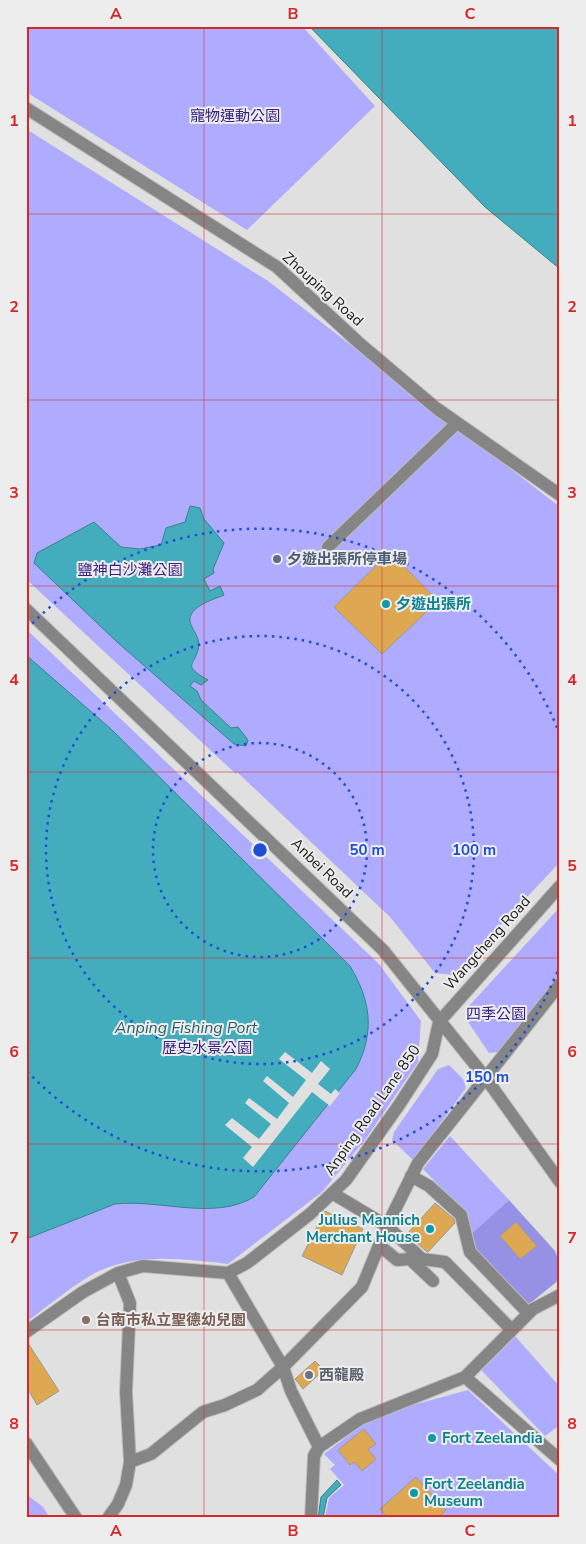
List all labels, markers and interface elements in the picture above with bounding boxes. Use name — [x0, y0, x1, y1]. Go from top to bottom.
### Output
text: A — [110, 3, 122, 25]
text: B — [287, 3, 299, 25]
text: C — [465, 3, 476, 25]
park label: 寵物運動公園 — [190, 106, 280, 126]
text: 1 — [9, 110, 19, 132]
text: 1 — [567, 110, 577, 132]
street label: Zhouping Road — [278, 247, 368, 331]
text: 2 — [9, 296, 19, 318]
text: 2 — [567, 296, 577, 318]
text: 3 — [9, 482, 19, 504]
text: 3 — [567, 482, 577, 504]
place label: 夕遊出張所停車場 — [287, 549, 407, 569]
marker: 夕遊出張所停車場 — [271, 553, 283, 565]
park label: 鹽神白沙灘公園 — [77, 560, 183, 580]
place label: 夕遊出張所 — [396, 594, 471, 614]
marker: 夕遊出張所 — [380, 598, 392, 610]
text: 4 — [9, 669, 19, 691]
text: 4 — [567, 669, 577, 691]
street label: Anbei Road — [287, 834, 357, 902]
text: 50 m — [349, 840, 385, 860]
text: 100 m — [452, 840, 496, 860]
centre of rings — [251, 841, 269, 859]
text: 5 — [9, 855, 19, 877]
text: 5 — [567, 855, 577, 877]
street label: Wangcheng Road — [439, 892, 535, 994]
park label: 四季公園 — [466, 1004, 526, 1024]
water label: Anping Fishing Port — [114, 1017, 258, 1039]
park label: 歷史水景公園 — [162, 1038, 252, 1058]
text: 6 — [9, 1041, 19, 1063]
street label: Anping Road Lane 850 — [319, 1041, 425, 1179]
text: 6 — [567, 1041, 577, 1063]
text: 150 m — [465, 1067, 509, 1087]
place label: Julius Mannich Merchant House — [306, 1210, 420, 1247]
marker: Julius Mannich Merchant House — [424, 1223, 436, 1235]
text: 7 — [9, 1227, 19, 1249]
text: 7 — [567, 1227, 577, 1249]
place label: 台南市私立聖德幼兒園 — [96, 1310, 246, 1330]
marker: 台南市私立聖德幼兒園 — [80, 1314, 92, 1326]
place label: 西㡣殿 — [319, 1365, 364, 1385]
marker: 西㡣殿 — [303, 1369, 315, 1381]
text: 8 — [9, 1413, 19, 1435]
text: 8 — [567, 1413, 577, 1435]
place label: Fort Zeelandia — [442, 1428, 543, 1448]
marker: Fort Zeelandia — [426, 1432, 438, 1444]
place label: Fort Zeelandia Museum — [424, 1474, 525, 1511]
marker: Fort Zeelandia Museum — [408, 1487, 420, 1499]
text: A — [110, 1520, 122, 1542]
text: B — [287, 1520, 299, 1542]
text: C — [465, 1520, 476, 1542]

